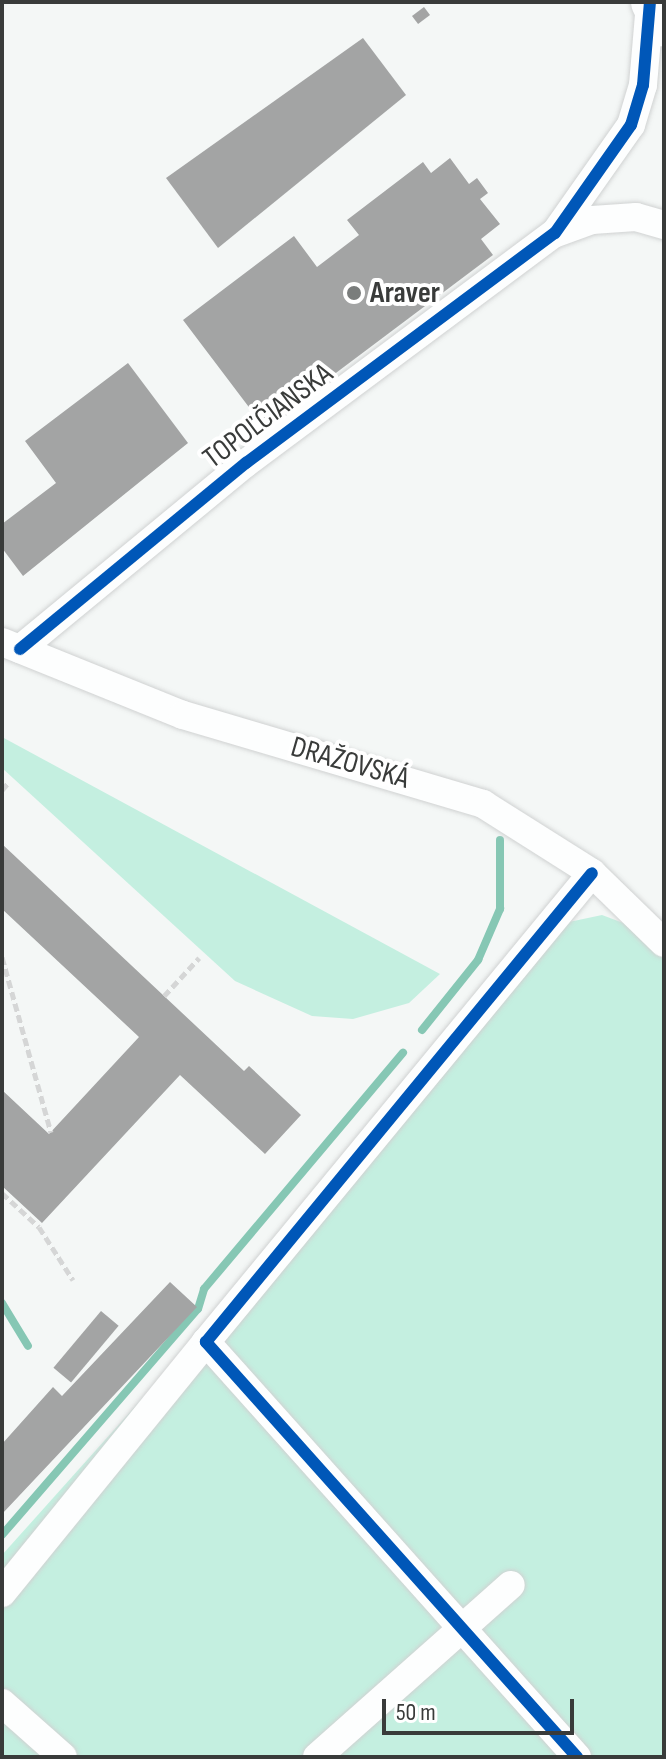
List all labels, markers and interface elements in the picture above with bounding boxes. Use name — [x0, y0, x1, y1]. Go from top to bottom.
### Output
place label: Araver — [370, 275, 440, 311]
marker: Araver — [345, 284, 363, 302]
street label: TOPOĽČIANSKA — [196, 356, 340, 476]
street label: DRAŽOVSKÁ — [287, 729, 413, 797]
scale bar — [386, 1683, 578, 1733]
text: 50 m — [396, 1698, 436, 1727]

